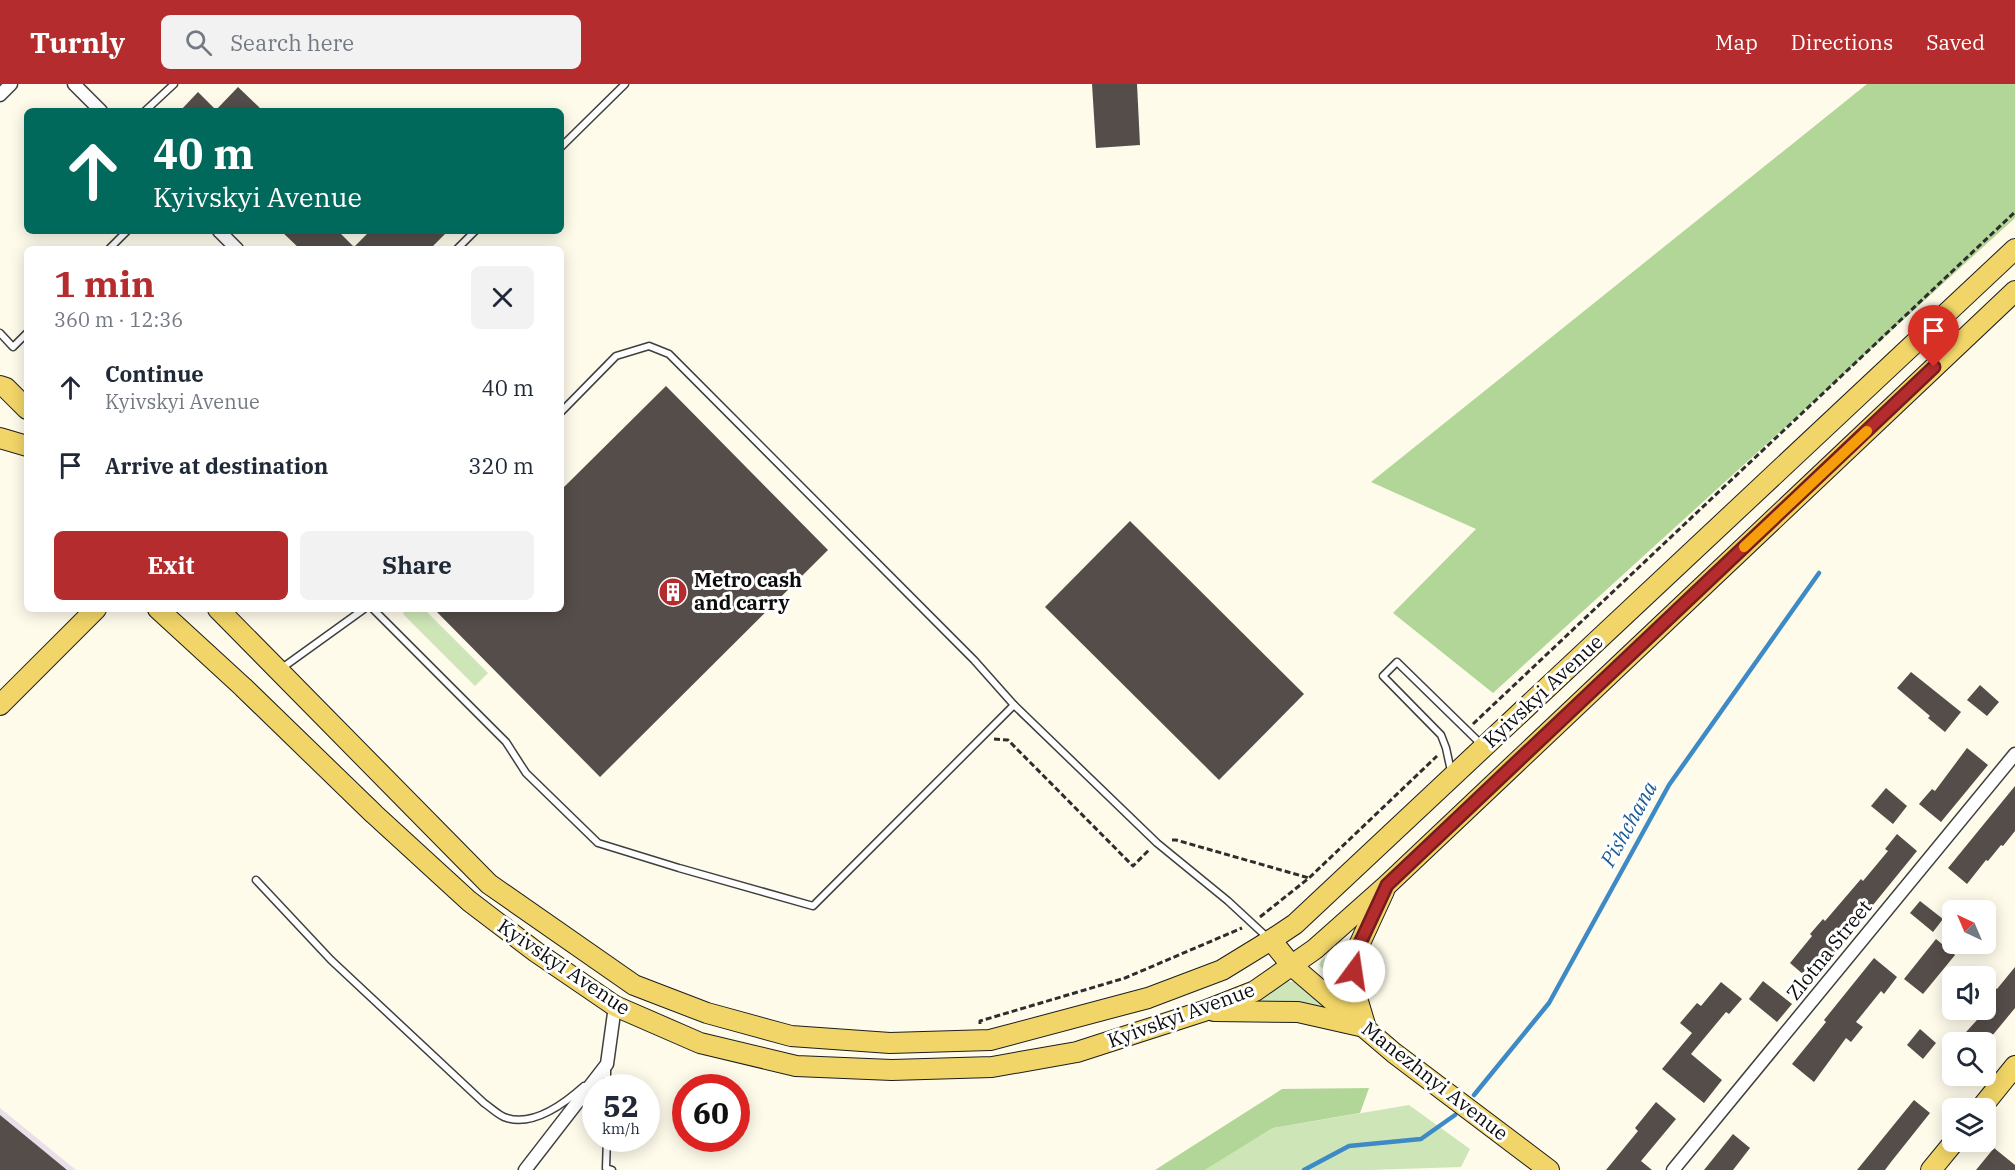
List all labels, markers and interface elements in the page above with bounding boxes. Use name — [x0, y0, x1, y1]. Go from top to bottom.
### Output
search box — [161, 15, 581, 69]
text: Turnly — [30, 24, 125, 61]
icon: search — [182, 26, 215, 59]
text: Search here — [230, 28, 354, 57]
text: Map — [1715, 28, 1758, 56]
text: Directions — [1791, 28, 1893, 56]
text: Saved — [1926, 28, 1985, 56]
text: 40 m — [153, 126, 254, 181]
icon: ahead — [54, 132, 132, 210]
text: Kyivskyi Avenue — [153, 179, 362, 214]
text: 1 min — [54, 260, 155, 307]
button: close — [471, 266, 534, 329]
pin — [1908, 305, 1959, 367]
text: 360 m · 12:36 — [54, 306, 183, 333]
icon: arrive — [1917, 314, 1950, 347]
text: Continue — [105, 359, 204, 388]
icon: ahead — [54, 371, 87, 404]
text: 40 m — [482, 373, 534, 402]
text: Kyivskyi Avenue — [105, 388, 260, 415]
icon: arrive — [54, 449, 87, 482]
text: Arrive at destination — [105, 451, 328, 480]
text: 320 m — [468, 451, 534, 480]
button: Exit — [54, 531, 288, 600]
button: Share — [300, 531, 534, 600]
place label: Metro cash and carry — [694, 566, 802, 616]
building icon: Metro cash and carry — [657, 576, 689, 608]
street label: Kyivskyi Avenue — [1477, 628, 1608, 753]
water label: Pishchana — [1593, 775, 1663, 872]
street label: Zlotna Street — [1780, 894, 1877, 1005]
north arrow — [1942, 900, 1996, 954]
map controls — [1942, 900, 1996, 1152]
street label: Kyivskyi Avenue — [493, 912, 636, 1021]
position arrow — [1322, 939, 1386, 1003]
button: sound — [1942, 966, 1996, 1020]
street label: Kyivskyi Avenue — [1103, 975, 1258, 1054]
street label: Manezhnyi Avenue — [1357, 1015, 1514, 1146]
button: search — [1942, 1032, 1996, 1086]
speed limit sign: 60 — [672, 1074, 750, 1152]
text: 52 — [603, 1086, 639, 1125]
button: layers — [1942, 1098, 1996, 1152]
text: km/h — [602, 1119, 640, 1138]

